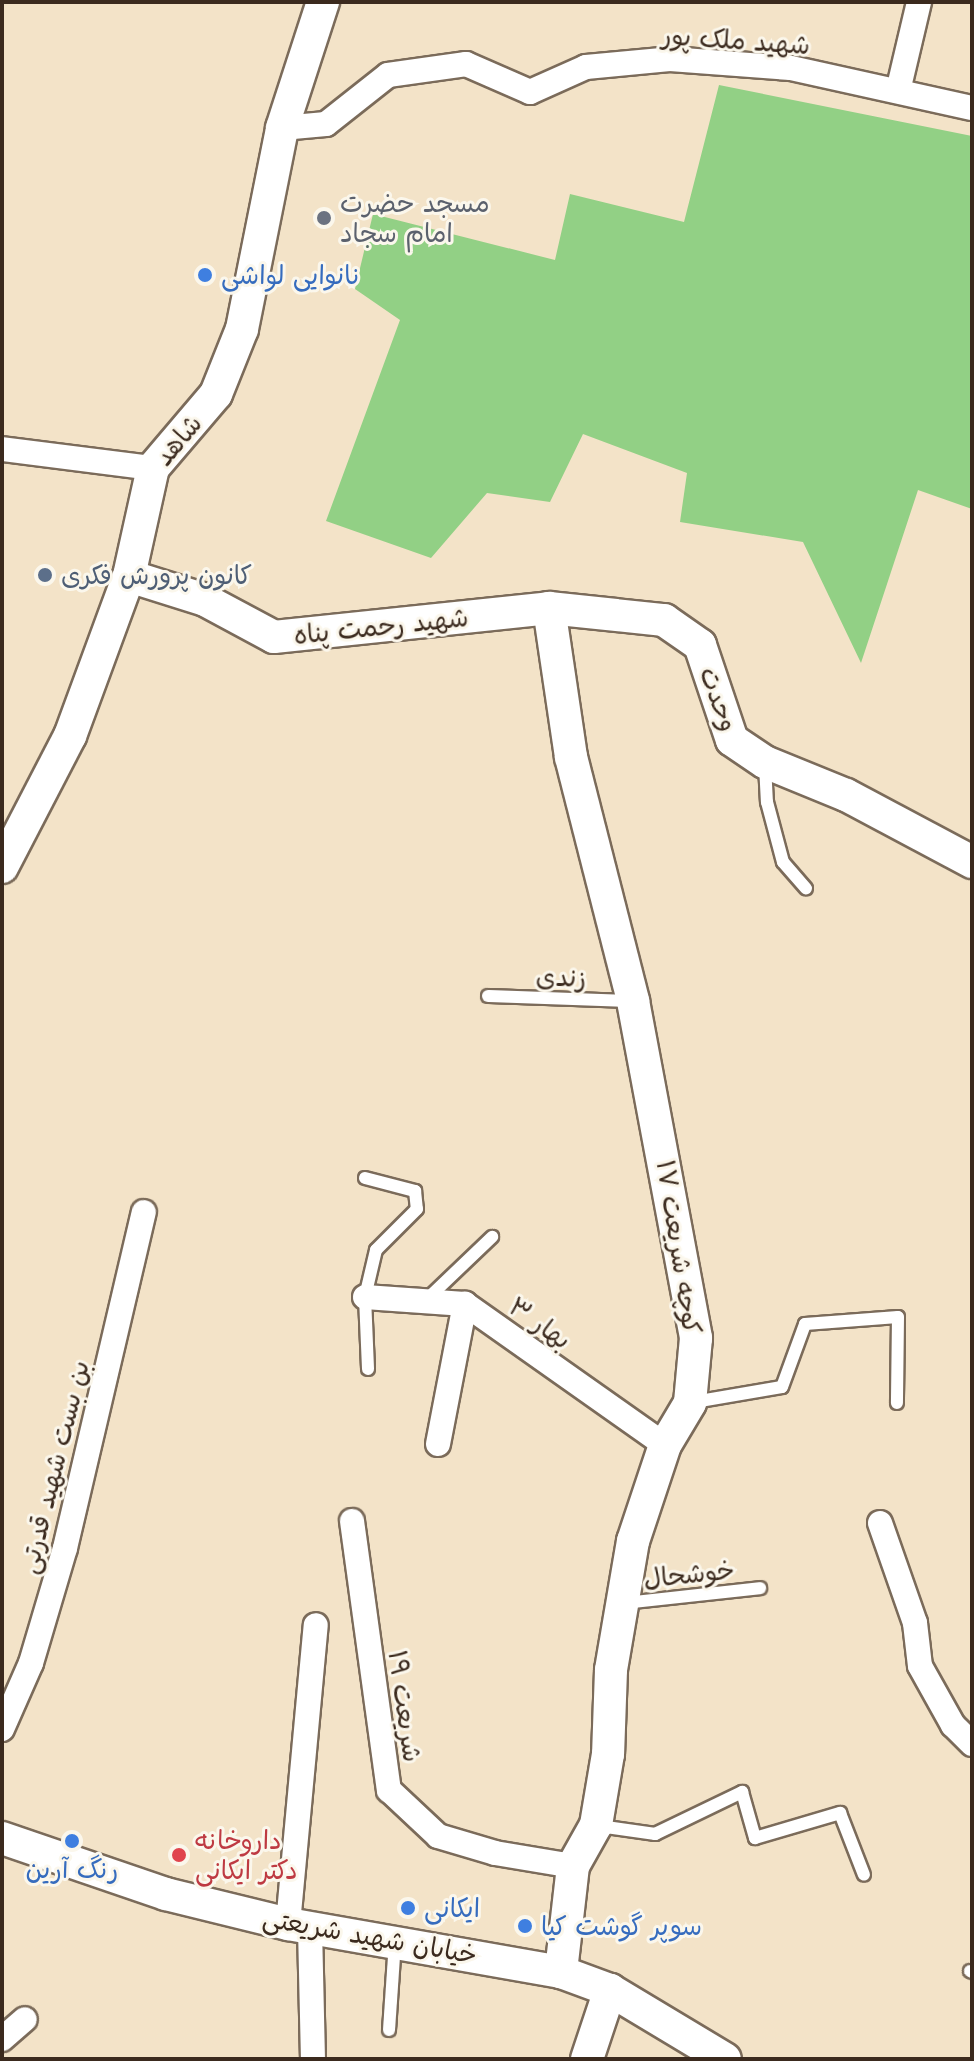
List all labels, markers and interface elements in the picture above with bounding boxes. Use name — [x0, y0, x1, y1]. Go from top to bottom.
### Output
street label: شهید ملک پور — [661, 19, 811, 61]
place label: مسجد حضرت امام سجاد — [340, 187, 490, 248]
marker: مسجد حضرت امام سجاد — [315, 209, 333, 227]
place label: نانوایی لواشی — [221, 259, 360, 291]
marker: نانوایی لواشی — [196, 266, 214, 284]
street label: شاهد — [148, 408, 208, 472]
place label: کانون پرورش فکری — [61, 559, 252, 591]
marker: کانون پرورش فکری — [36, 566, 54, 584]
street label: شهید رحمت پناه — [292, 601, 470, 651]
street label: وحدت — [693, 663, 745, 735]
street label: زندی — [535, 961, 587, 993]
street label: کوچه شریعت ۱۷ — [650, 1158, 708, 1336]
street label: بهار ۳ — [503, 1290, 577, 1356]
street label: بن بست شهید قدرتی — [12, 1357, 96, 1577]
street label: خوشحال — [642, 1554, 736, 1594]
street label: شریعت ۱۹ — [382, 1648, 428, 1764]
place label: داروخانه دکتر ایکانی — [195, 1824, 297, 1886]
marker: رنگ آرین — [63, 1832, 81, 1850]
marker: داروخانه دکتر ایکانی — [170, 1846, 188, 1864]
place label: رنگ آرین — [26, 1853, 118, 1885]
place label: ایکانی — [424, 1892, 480, 1924]
marker: ایکانی — [399, 1899, 417, 1917]
street label: خیابان شهید شریعتی — [260, 1902, 480, 1970]
place label: سوپر گوشت کیا — [541, 1910, 702, 1942]
marker: سوپر گوشت کیا — [516, 1917, 534, 1935]

